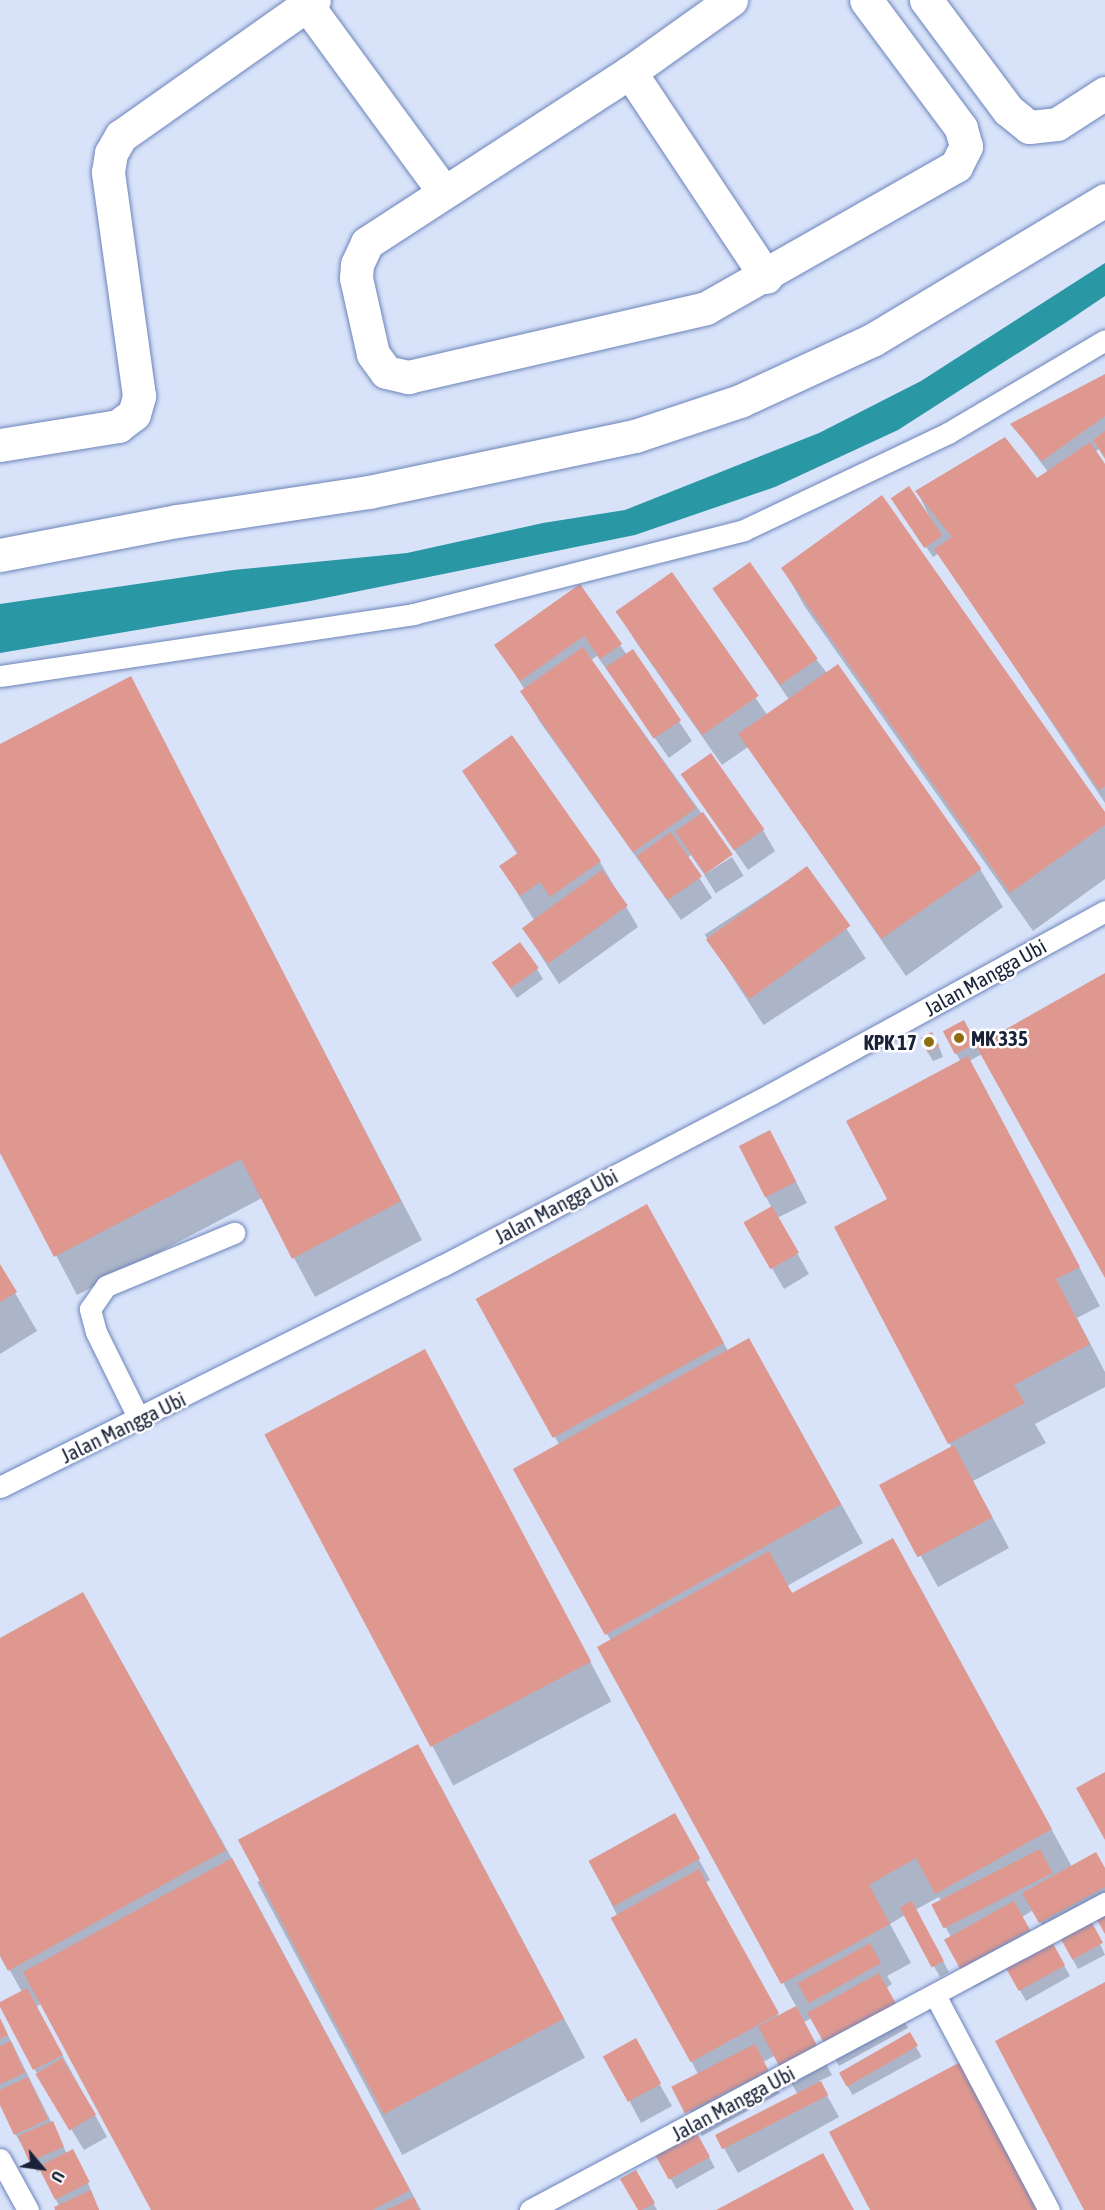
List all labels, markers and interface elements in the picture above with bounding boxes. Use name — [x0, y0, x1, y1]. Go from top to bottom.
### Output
street label: Jalan Mangga Ubi — [919, 933, 1051, 1021]
place label: MK 335 — [971, 1025, 1028, 1051]
place label: KPK 17 — [864, 1029, 917, 1055]
marker: MK 335 — [952, 1031, 966, 1045]
marker: KPK 17 — [922, 1035, 936, 1049]
street label: Jalan Mangga Ubi — [490, 1163, 622, 1249]
street label: Jalan Mangga Ubi — [56, 1386, 190, 1468]
street label: Jalan Mangga Ubi — [667, 2060, 799, 2146]
north arrow — [12, 2138, 72, 2198]
text: U — [48, 2168, 68, 2185]

